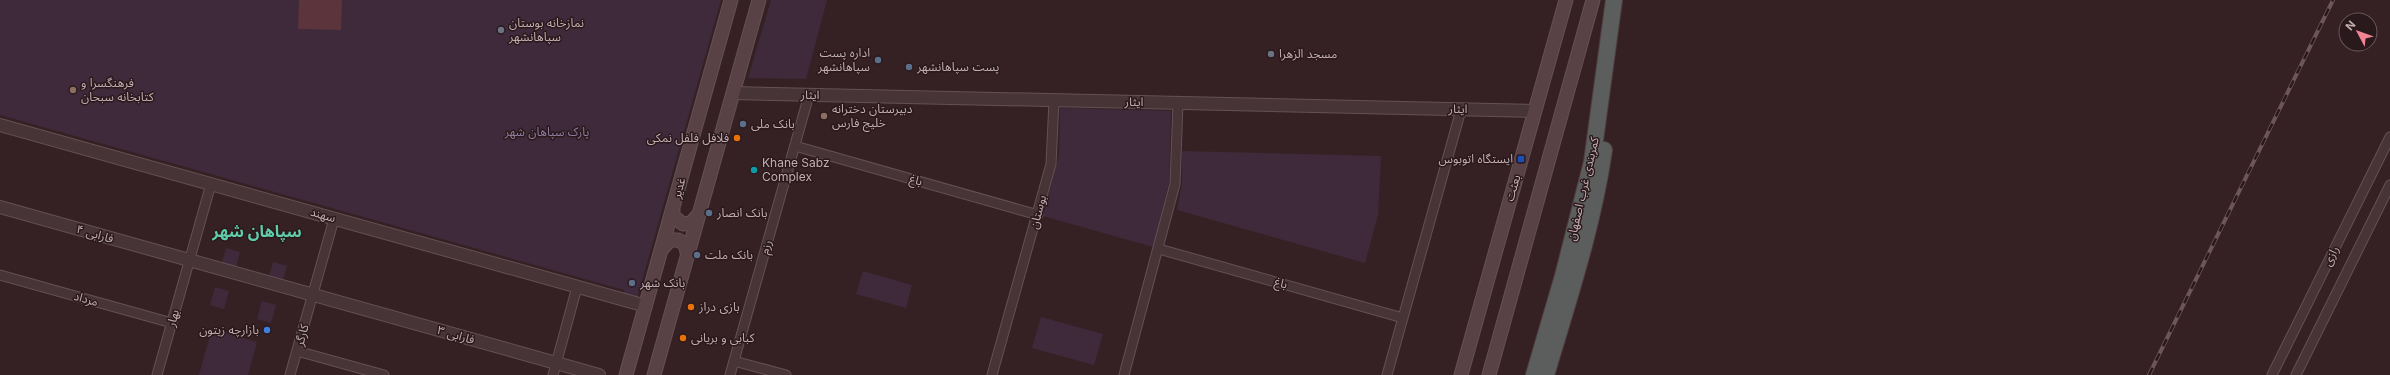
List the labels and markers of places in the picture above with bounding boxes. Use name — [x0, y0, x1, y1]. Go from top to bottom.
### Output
place label: نمازخانه بوستان سپاهانشهر — [508, 15, 584, 45]
marker: نمازخانه بوستان سپاهانشهر — [496, 25, 506, 35]
place label: اداره پست سپاهانشهر — [817, 45, 870, 75]
place label: مسجد الزهرا — [1279, 46, 1337, 61]
marker: مسجد الزهرا — [1266, 49, 1276, 59]
marker: اداره پست سپاهانشهر — [873, 55, 883, 65]
place label: پست سپاهانشهر — [916, 59, 999, 75]
marker: پست سپاهانشهر — [904, 62, 914, 72]
place label: فرهنگسرا و کتابخانه سبحان — [81, 75, 155, 104]
marker: فرهنگسرا و کتابخانه سبحان — [68, 85, 78, 95]
place label: دبیرستان دخترانه خلیج فارس — [832, 101, 913, 132]
marker: دبیرستان دخترانه خلیج فارس — [819, 111, 829, 121]
place label: بانک ملی — [751, 116, 795, 131]
marker: بانک ملی — [738, 119, 748, 129]
place label: فلافل فلفل نمکی — [647, 130, 729, 145]
marker: فلافل فلفل نمکی — [732, 133, 742, 143]
place label: ایستگاه اتوبوس — [1439, 151, 1513, 166]
marker: ایستگاه اتوبوس — [1516, 154, 1526, 164]
place label: Khane Sabz Complex — [762, 155, 830, 184]
marker: Khane Sabz Complex — [749, 165, 759, 175]
place label: بانک انصار — [716, 205, 767, 220]
marker: بانک انصار — [704, 208, 714, 218]
place label: بانک ملت — [705, 247, 753, 262]
marker: بانک ملت — [692, 250, 702, 260]
place label: بانک شهر — [639, 275, 685, 290]
marker: بانک شهر — [627, 278, 637, 288]
place label: بازی دراز — [698, 299, 740, 314]
marker: بازی دراز — [686, 302, 696, 312]
place label: بازارچه زیتون — [199, 322, 259, 338]
marker: بازارچه زیتون — [262, 325, 272, 335]
place label: کبابی و بریانی — [691, 330, 756, 345]
marker: کبابی و بریانی — [678, 333, 688, 343]

